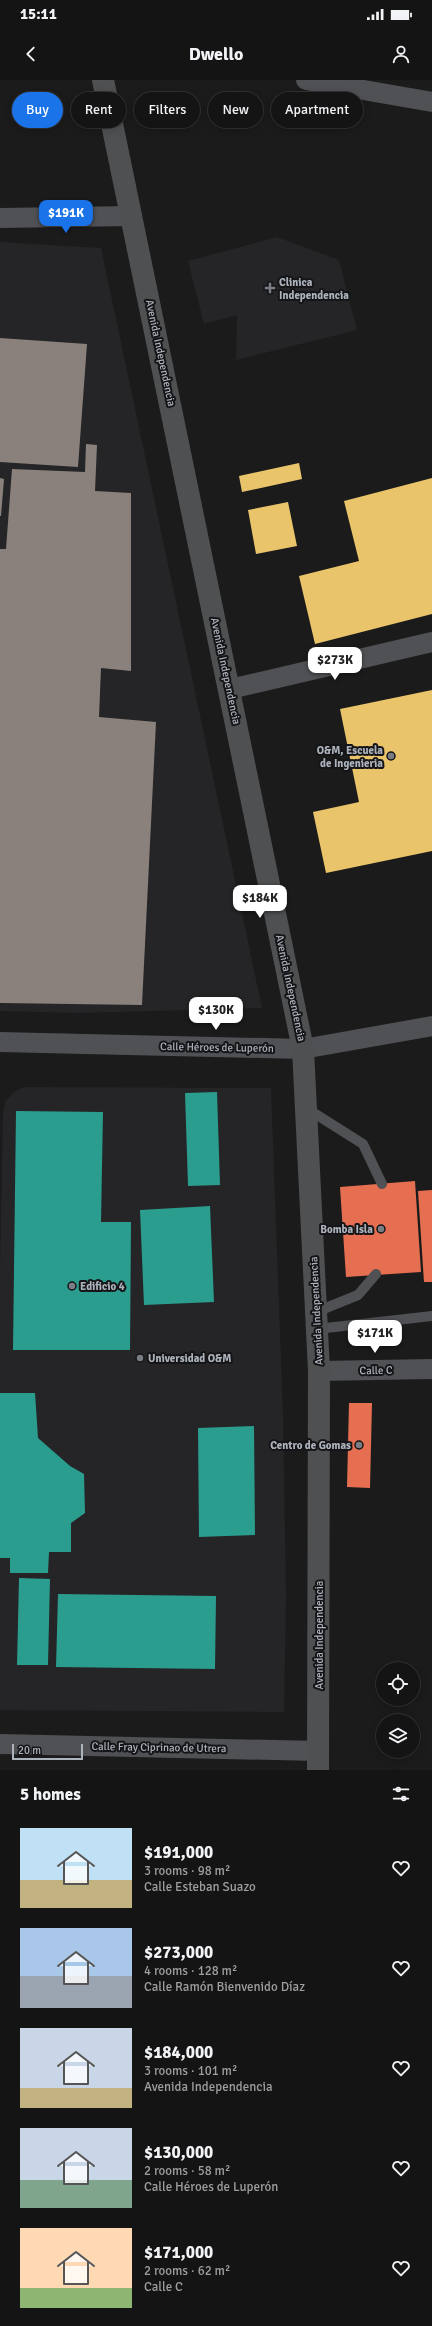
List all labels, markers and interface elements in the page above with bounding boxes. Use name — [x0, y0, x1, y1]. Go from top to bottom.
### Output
text: 15:11 — [20, 5, 57, 23]
icon: back — [20, 43, 42, 65]
text: Dwello — [189, 43, 243, 65]
icon: person — [390, 43, 412, 65]
chip: Buy — [12, 92, 63, 128]
chip: Rent — [71, 92, 126, 128]
chip: Filters — [134, 92, 200, 128]
chip: New — [208, 92, 263, 128]
chip: Apartment — [271, 92, 363, 128]
pin: $191K — [38, 200, 94, 234]
text: $191K — [48, 205, 84, 221]
place label: Clinica Independencia — [279, 276, 349, 302]
marker: Clinica Independencia — [264, 282, 276, 294]
street label: Avenida Independencia — [143, 299, 178, 408]
street label: Avenida Independencia — [208, 617, 243, 726]
pin: $273K — [307, 647, 363, 681]
text: $273K — [317, 652, 353, 668]
place label: O&M, Escuela de Ingenieria — [317, 744, 383, 770]
marker: O&M, Escuela de Ingenieria — [386, 751, 396, 761]
pin: $184K — [232, 885, 288, 919]
text: $184K — [242, 890, 278, 906]
street label: Avenida Independencia — [273, 934, 308, 1043]
pin: $130K — [188, 997, 244, 1031]
text: $130K — [198, 1002, 234, 1018]
street label: Calle Héroes de Luperón — [160, 1040, 274, 1055]
place label: Bomba Isla — [320, 1223, 373, 1236]
marker: Bomba Isla — [376, 1224, 386, 1234]
street label: Avenida Independencia — [307, 1256, 326, 1366]
place label: Edificio 4 — [80, 1280, 125, 1293]
marker: Edificio 4 — [67, 1281, 77, 1291]
pin: $171K — [347, 1320, 403, 1354]
text: $171K — [357, 1325, 393, 1341]
place label: Universidad O&M — [148, 1352, 231, 1365]
marker: Universidad O&M — [135, 1353, 145, 1363]
street label: Calle C — [359, 1364, 393, 1377]
place label: Centro de Gomas — [270, 1439, 351, 1452]
marker: Centro de Gomas — [354, 1440, 364, 1450]
street label: Avenida Independencia — [313, 1580, 326, 1689]
map controls — [376, 1662, 420, 1758]
button: locate — [376, 1662, 420, 1706]
button: layers — [376, 1714, 420, 1758]
street label: Calle Fray Ciprinao de Utrera — [91, 1740, 227, 1755]
scale bar — [12, 1742, 83, 1761]
text: 20 m — [18, 1744, 41, 1757]
icon: filters — [390, 1783, 412, 1805]
text: 5 homes — [20, 1784, 81, 1805]
text: $191,000 — [144, 1842, 213, 1863]
icon: home — [52, 1844, 100, 1892]
icon: heart — [390, 1857, 412, 1879]
text: 3 rooms · 98 m² — [144, 1863, 230, 1879]
text: Calle Esteban Suazo — [144, 1879, 256, 1895]
text: $273,000 — [144, 1942, 213, 1963]
icon: home — [52, 1944, 100, 1992]
icon: heart — [390, 1957, 412, 1979]
text: 4 rooms · 128 m² — [144, 1963, 237, 1979]
text: Calle Ramón Bienvenido Díaz — [144, 1979, 305, 1995]
text: $184,000 — [144, 2042, 213, 2063]
icon: home — [52, 2044, 100, 2092]
icon: heart — [390, 2057, 412, 2079]
text: 3 rooms · 101 m² — [144, 2063, 237, 2079]
text: Avenida Independencia — [144, 2079, 273, 2095]
text: $130,000 — [144, 2142, 213, 2163]
icon: home — [52, 2144, 100, 2192]
icon: heart — [390, 2157, 412, 2179]
text: 2 rooms · 58 m² — [144, 2163, 230, 2179]
text: Calle Héroes de Luperón — [144, 2179, 278, 2195]
text: $171,000 — [144, 2242, 213, 2263]
icon: home — [52, 2244, 100, 2292]
icon: heart — [390, 2257, 412, 2279]
text: 2 rooms · 62 m² — [144, 2263, 230, 2279]
text: Calle C — [144, 2279, 183, 2295]

